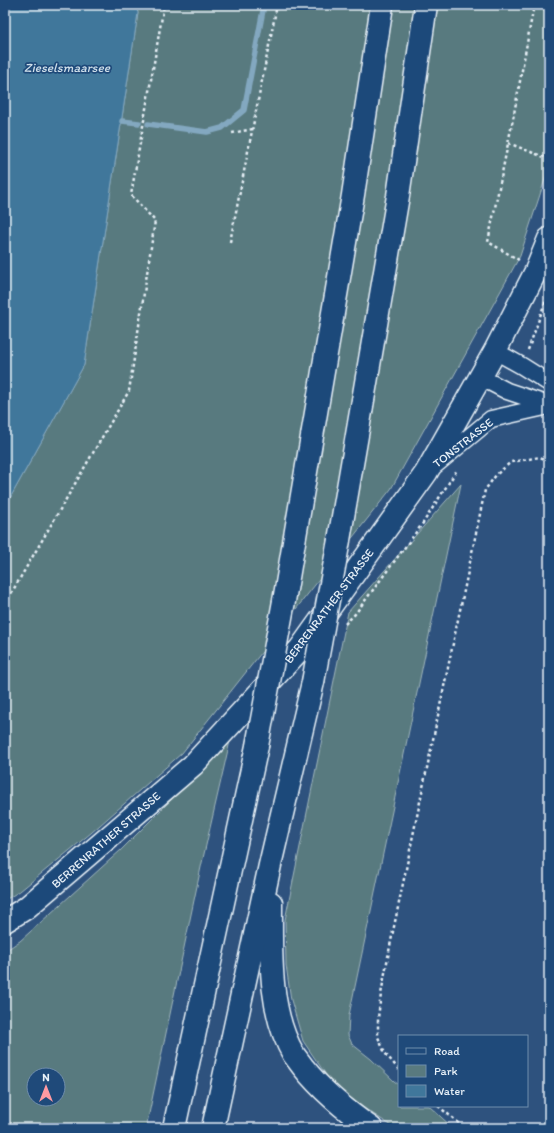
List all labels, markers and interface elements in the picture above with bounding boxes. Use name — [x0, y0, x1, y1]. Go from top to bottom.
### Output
water label: Zieselsmaarsee — [24, 60, 111, 75]
street label: TONSTRASSE — [430, 415, 496, 471]
street label: BERRENRATHER STRASSE — [281, 546, 377, 666]
street label: BERRENRATHER STRASSE — [49, 789, 164, 891]
legend — [398, 1035, 528, 1107]
text: Road — [434, 1044, 460, 1058]
text: Park — [434, 1064, 458, 1078]
north arrow — [26, 1067, 66, 1107]
text: N — [42, 1071, 50, 1084]
text: Water — [434, 1084, 465, 1098]

